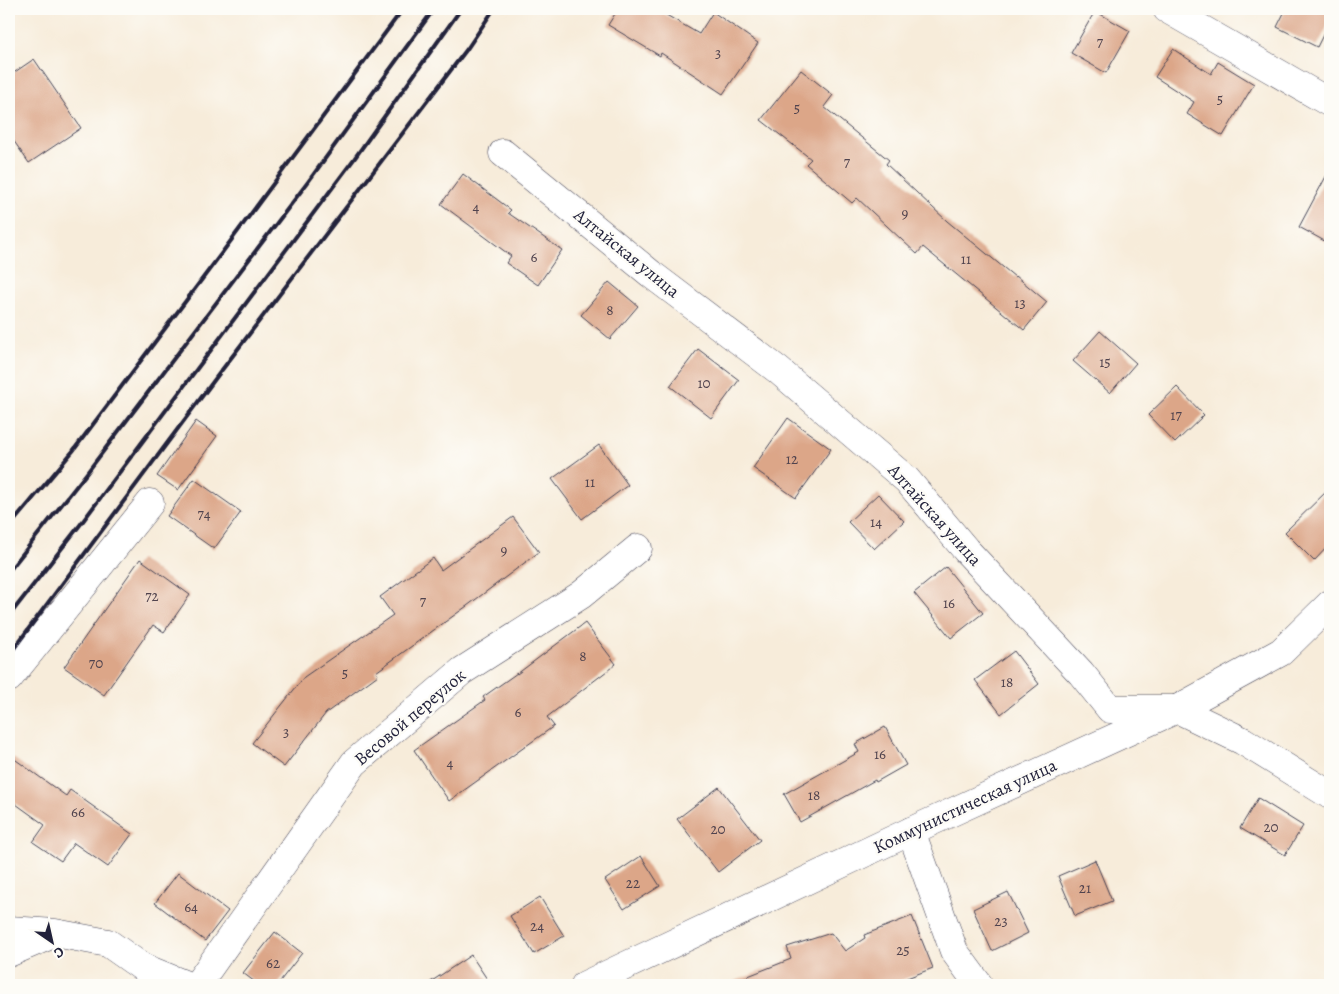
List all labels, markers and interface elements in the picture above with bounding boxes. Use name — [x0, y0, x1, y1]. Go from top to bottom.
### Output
house number: 7 — [1097, 32, 1104, 52]
house number: 3 — [715, 43, 721, 63]
house number: 5 — [1217, 89, 1223, 109]
house number: 5 — [794, 98, 800, 118]
house number: 7 — [844, 152, 851, 172]
house number: 4 — [473, 197, 480, 217]
street label: Алтайская улица — [568, 202, 685, 304]
house number: 9 — [902, 203, 909, 223]
house number: 6 — [531, 247, 538, 267]
house number: 11 — [961, 249, 971, 269]
house number: 13 — [1014, 293, 1026, 313]
house number: 8 — [606, 300, 614, 320]
house number: 15 — [1099, 352, 1111, 372]
house number: 10 — [697, 373, 711, 393]
house number: 17 — [1170, 405, 1182, 425]
house number: 12 — [786, 449, 798, 469]
street label: Алтайская улица — [882, 458, 988, 572]
house number: 11 — [585, 472, 595, 492]
house number: 74 — [197, 504, 211, 524]
house number: 14 — [870, 512, 882, 532]
house number: 9 — [501, 540, 508, 560]
house number: 72 — [145, 586, 159, 606]
house number: 7 — [420, 591, 427, 611]
house number: 16 — [943, 593, 955, 613]
house number: 8 — [579, 646, 587, 666]
house number: 70 — [89, 653, 103, 673]
house number: 5 — [342, 663, 348, 683]
street label: Весовой переулок — [349, 663, 471, 771]
house number: 18 — [1001, 672, 1013, 692]
house number: 6 — [515, 702, 522, 722]
house number: 3 — [283, 722, 289, 742]
house number: 16 — [874, 744, 886, 764]
house number: 4 — [447, 753, 454, 773]
street label: Коммунистическая улица — [869, 753, 1061, 859]
house number: 18 — [808, 785, 820, 805]
house number: 66 — [71, 802, 85, 822]
house number: 20 — [1263, 817, 1279, 837]
house number: 20 — [710, 819, 726, 839]
house number: 22 — [626, 873, 640, 893]
house number: 21 — [1079, 878, 1091, 898]
house number: 64 — [184, 897, 198, 917]
house number: 23 — [994, 911, 1008, 931]
north arrow — [28, 916, 78, 966]
house number: 24 — [530, 916, 544, 936]
house number: 25 — [896, 940, 910, 960]
text: С — [50, 942, 68, 963]
house number: 62 — [266, 953, 280, 973]

